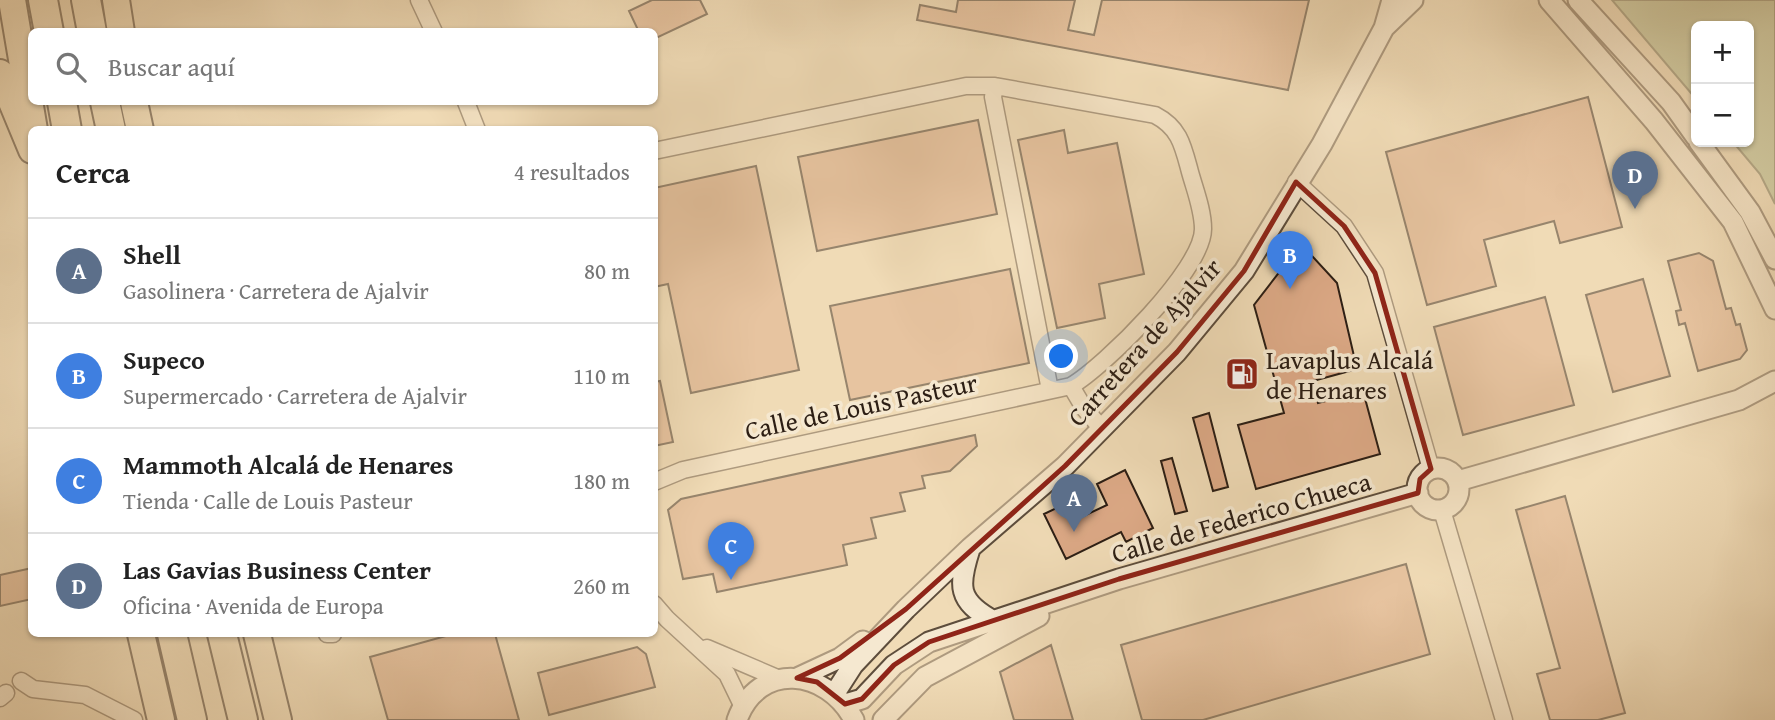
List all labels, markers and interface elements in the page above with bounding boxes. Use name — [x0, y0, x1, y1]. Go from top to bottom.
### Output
map controls — [1691, 21, 1754, 147]
button: + — [1691, 21, 1754, 84]
search box — [28, 28, 658, 105]
text: Buscar aquí — [108, 47, 235, 86]
icon: search — [52, 48, 90, 86]
button: − — [1691, 84, 1754, 147]
text: Cerca — [56, 150, 130, 194]
pin: D — [1612, 151, 1658, 209]
text: 4 resultados — [514, 155, 630, 188]
pin: B — [1267, 231, 1313, 289]
text: Shell — [123, 235, 181, 274]
street label: Carretera de Ajalvir — [1058, 249, 1230, 435]
text: A — [72, 254, 86, 287]
text: 80 m — [584, 254, 630, 287]
text: Gasolinera · Carretera de Ajalvir — [123, 274, 429, 307]
your location — [1044, 339, 1078, 373]
text: Supeco — [123, 340, 205, 379]
place label: Lavaplus Alcalá de Henares — [1266, 340, 1434, 409]
fuel station icon: Lavaplus Alcalá de Henares — [1223, 355, 1261, 393]
text: B — [72, 359, 86, 392]
text: 110 m — [573, 359, 630, 392]
street label: Calle de Louis Pasteur — [741, 362, 981, 450]
text: Supermercado · Carretera de Ajalvir — [123, 379, 467, 412]
text: Mammoth Alcalá de Henares — [123, 445, 454, 484]
street label: Calle de Federico Chueca — [1107, 461, 1376, 573]
text: C — [72, 464, 86, 497]
text: 180 m — [573, 464, 630, 497]
pin: A — [1051, 474, 1097, 532]
text: Tienda · Calle de Louis Pasteur — [123, 484, 413, 517]
pin: C — [708, 522, 754, 580]
text: Las Gavias Business Center — [123, 550, 431, 589]
text: D — [72, 569, 86, 602]
text: 260 m — [573, 569, 630, 602]
text: Oficina · Avenida de Europa — [123, 589, 384, 622]

